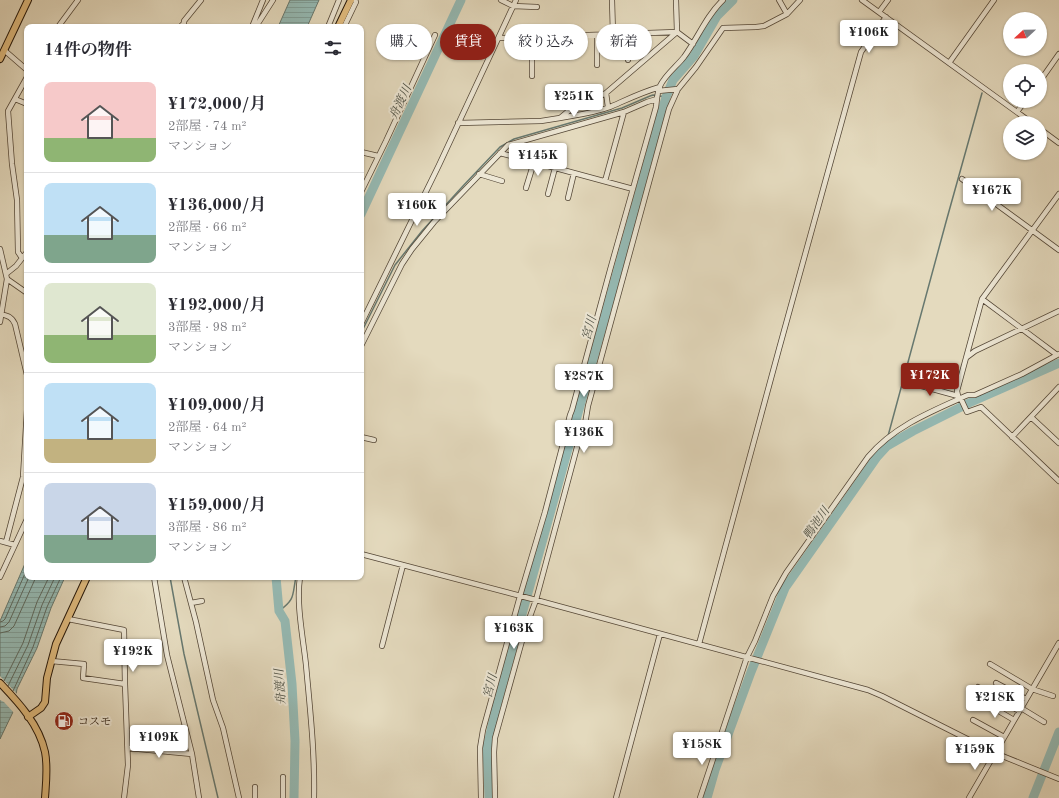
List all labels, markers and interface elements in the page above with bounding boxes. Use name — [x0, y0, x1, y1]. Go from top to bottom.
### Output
north arrow — [1003, 12, 1047, 56]
map controls — [1003, 12, 1047, 160]
pin: ¥106K — [841, 20, 897, 54]
chip: 購入 — [376, 24, 432, 60]
chip: 賃貸 — [440, 24, 496, 60]
chip: 絞り込み — [504, 24, 588, 60]
chip: 新着 — [596, 24, 652, 60]
text: ¥106K — [849, 26, 889, 39]
icon: filters — [322, 37, 344, 59]
text: 14件の物件 — [44, 42, 132, 59]
button: locate — [1003, 64, 1047, 108]
water label: 舟渡川 — [386, 81, 415, 121]
pin: ¥251K — [546, 84, 602, 118]
text: ¥251K — [554, 90, 594, 103]
text: ¥172,000/月 — [168, 96, 266, 113]
icon: home — [76, 98, 124, 146]
button: layers — [1003, 116, 1047, 160]
text: 2部屋 · 74 m² — [168, 120, 246, 133]
text: マンション — [168, 140, 232, 153]
pin: ¥145K — [510, 143, 566, 177]
text: ¥145K — [518, 149, 558, 162]
pin: ¥167K — [964, 178, 1020, 212]
text: ¥167K — [972, 184, 1012, 197]
pin: ¥160K — [389, 193, 445, 227]
text: ¥136,000/月 — [168, 197, 266, 214]
icon: home — [76, 199, 124, 247]
text: ¥160K — [397, 199, 437, 212]
text: 2部屋 · 66 m² — [168, 221, 246, 234]
text: マンション — [168, 241, 232, 254]
text: ¥192,000/月 — [168, 297, 266, 314]
icon: home — [76, 299, 124, 347]
water label: 宮川 — [579, 313, 600, 341]
text: 3部屋 · 98 m² — [168, 321, 246, 334]
text: マンション — [168, 341, 232, 354]
pin: ¥172K — [902, 363, 958, 397]
pin: ¥287K — [556, 364, 612, 398]
text: ¥172K — [910, 369, 950, 382]
text: ¥287K — [564, 370, 604, 383]
text: ¥109,000/月 — [168, 397, 266, 414]
icon: home — [76, 399, 124, 447]
pin: ¥136K — [556, 420, 612, 454]
text: 2部屋 · 64 m² — [168, 421, 246, 434]
text: ¥136K — [564, 426, 604, 439]
text: マンション — [168, 441, 232, 454]
text: ¥159,000/月 — [168, 497, 266, 514]
icon: home — [76, 499, 124, 547]
water label: 鴨池川 — [800, 503, 833, 542]
text: 3部屋 · 86 m² — [168, 521, 246, 534]
text: マンション — [168, 541, 232, 554]
pin: ¥163K — [486, 616, 542, 650]
text: ¥163K — [494, 622, 534, 635]
pin: ¥192K — [105, 639, 161, 673]
text: ¥192K — [113, 645, 153, 658]
water label: 舟渡川 — [272, 667, 288, 705]
water label: 宮川 — [480, 671, 500, 699]
pin: ¥218K — [967, 685, 1023, 719]
text: ¥218K — [975, 691, 1015, 704]
fuel station icon: コスモ — [53, 710, 75, 732]
place label: コスモ — [78, 717, 111, 728]
pin: ¥109K — [131, 725, 187, 759]
text: ¥109K — [139, 731, 179, 744]
pin: ¥158K — [674, 732, 730, 766]
pin: ¥159K — [947, 737, 1003, 771]
text: ¥158K — [682, 738, 722, 751]
text: ¥159K — [955, 743, 995, 756]

